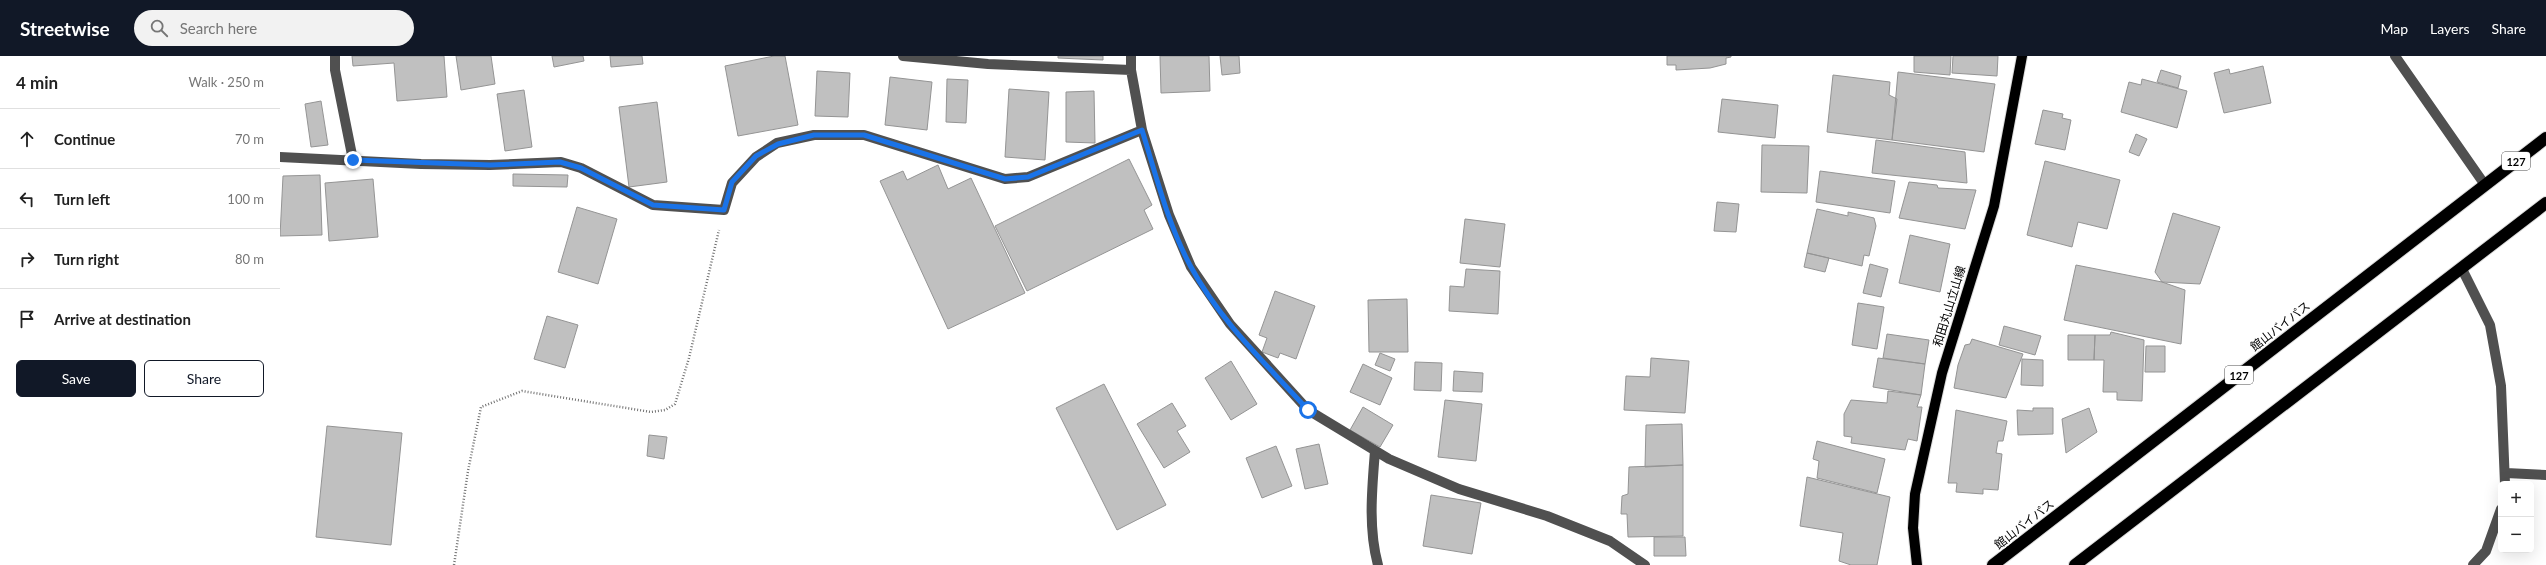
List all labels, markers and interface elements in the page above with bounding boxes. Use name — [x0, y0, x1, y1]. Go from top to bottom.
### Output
search box — [134, 10, 414, 46]
text: Streetwise — [20, 17, 110, 40]
icon: search — [148, 17, 170, 39]
text: Search here — [180, 19, 257, 37]
text: Map — [2380, 20, 2408, 37]
text: Layers — [2430, 20, 2470, 37]
text: Share — [2492, 20, 2526, 37]
text: 4 min — [16, 72, 58, 93]
text: Walk · 250 m — [188, 74, 264, 90]
icon: ahead — [16, 128, 38, 150]
text: Continue — [54, 130, 115, 148]
text: 70 m — [235, 131, 264, 147]
route end — [344, 151, 362, 169]
road number: 127 — [2502, 152, 2530, 170]
icon: left — [16, 188, 38, 210]
text: Turn left — [54, 190, 110, 208]
text: 100 m — [227, 191, 264, 207]
icon: right — [16, 248, 38, 270]
text: Turn right — [54, 250, 119, 268]
text: 80 m — [235, 251, 264, 267]
street label: 和田丸山立山線 — [1930, 264, 1968, 348]
street label: 館山バイパス — [2247, 298, 2313, 354]
icon: arrive — [16, 308, 38, 330]
text: Arrive at destination — [54, 310, 191, 328]
button: Save — [16, 360, 136, 397]
button: Share — [144, 360, 264, 397]
road number: 127 — [2225, 366, 2253, 384]
route start — [1299, 401, 1317, 419]
map controls — [2498, 481, 2534, 553]
button: + — [2498, 481, 2534, 517]
street label: 館山バイパス — [1991, 496, 2057, 552]
button: − — [2498, 517, 2534, 553]

